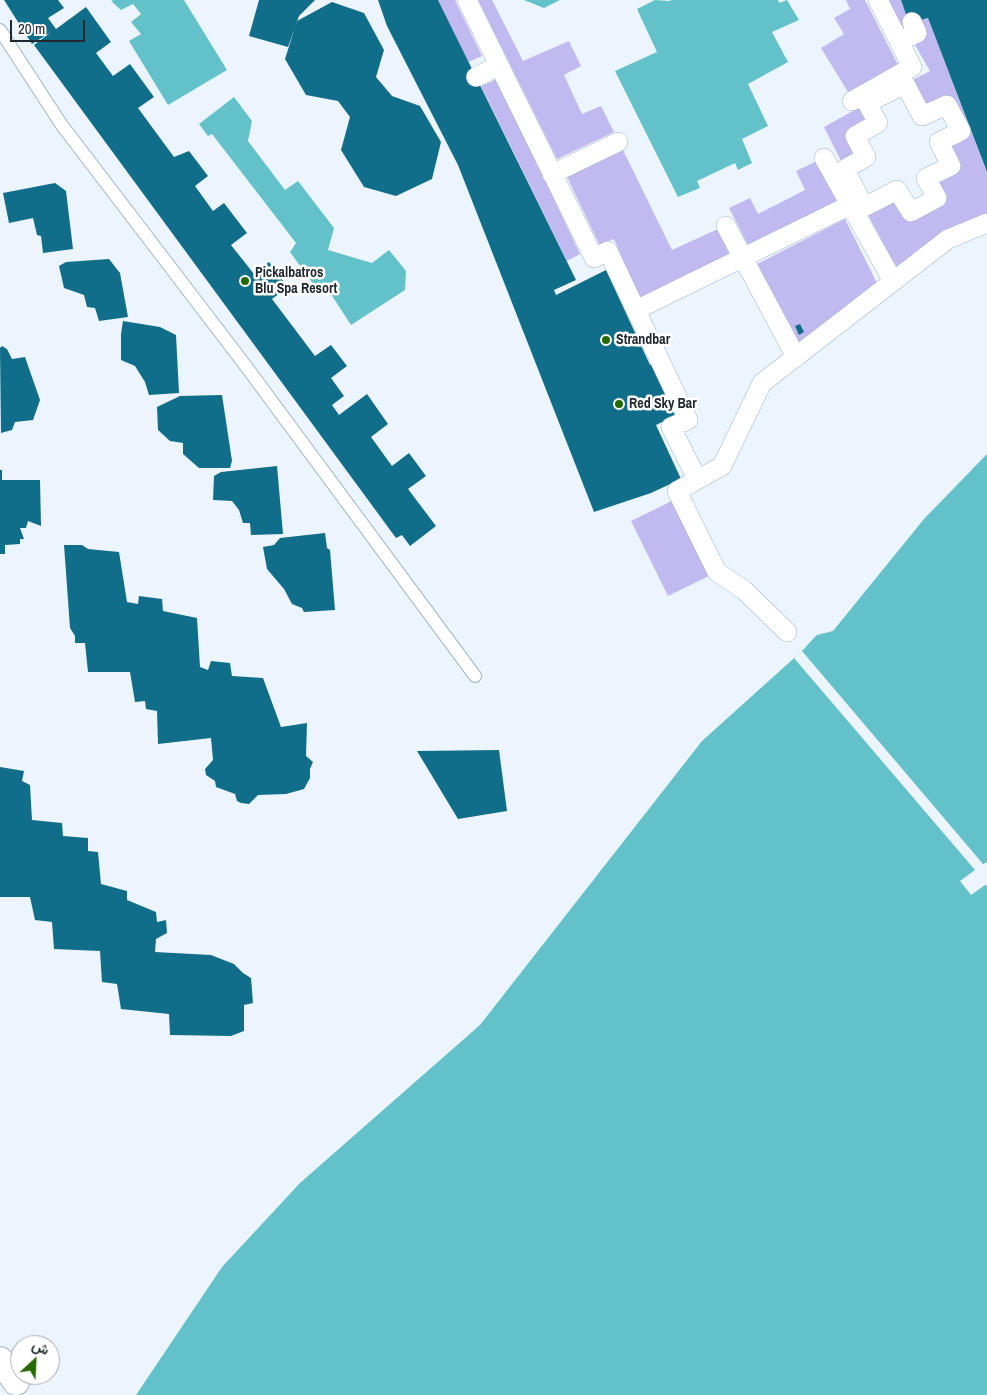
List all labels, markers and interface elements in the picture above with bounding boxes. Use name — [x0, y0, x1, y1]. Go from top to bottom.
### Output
scale bar — [12, 10, 88, 42]
text: 20 m — [18, 18, 45, 39]
place label: Pickalbatros Blu Spa Resort — [255, 265, 337, 298]
marker: Pickalbatros Blu Spa Resort — [239, 275, 251, 287]
place label: Strandbar — [616, 332, 670, 348]
marker: Strandbar — [600, 334, 612, 346]
place label: Red Sky Bar — [629, 396, 697, 412]
marker: Red Sky Bar — [613, 398, 625, 410]
north arrow — [10, 1335, 60, 1385]
text: ش — [29, 1336, 52, 1359]

